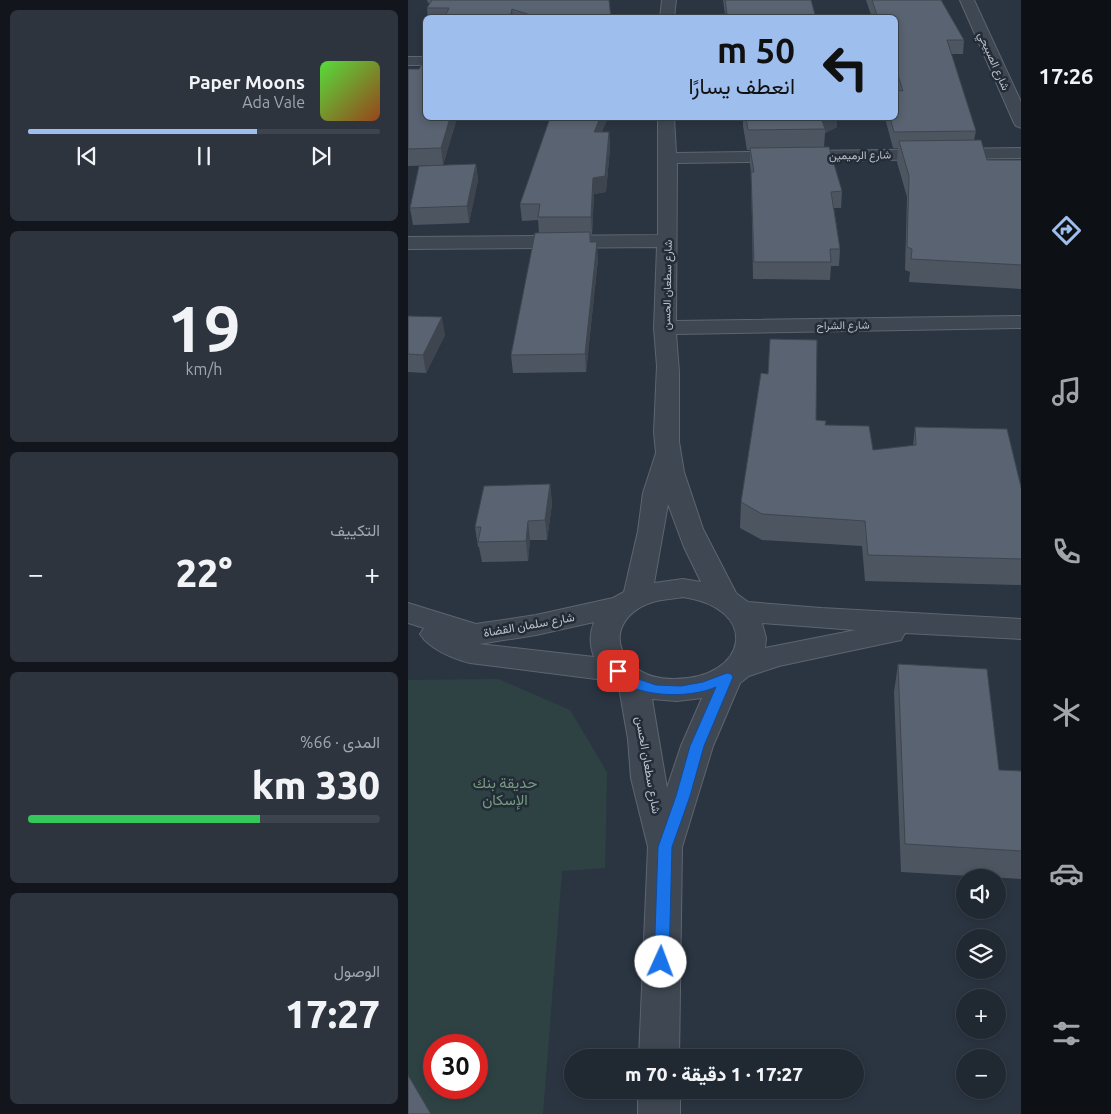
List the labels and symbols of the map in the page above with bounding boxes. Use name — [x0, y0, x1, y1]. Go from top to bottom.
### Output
street label: شارع الصبيحي — [972, 30, 1012, 94]
street label: شارع الرميمين — [829, 148, 892, 164]
street label: شارع سطعان الحسن — [660, 239, 676, 330]
street label: شارع الشراح — [816, 319, 870, 333]
street label: شارع سلمان القضاة — [482, 610, 576, 642]
pin — [597, 650, 639, 692]
street label: شارع سطعان الحسن — [631, 715, 663, 815]
park label: حديقة بنك الإسكان — [473, 774, 537, 810]
position arrow — [634, 935, 686, 987]
speed limit sign: 30 — [423, 1034, 488, 1099]

